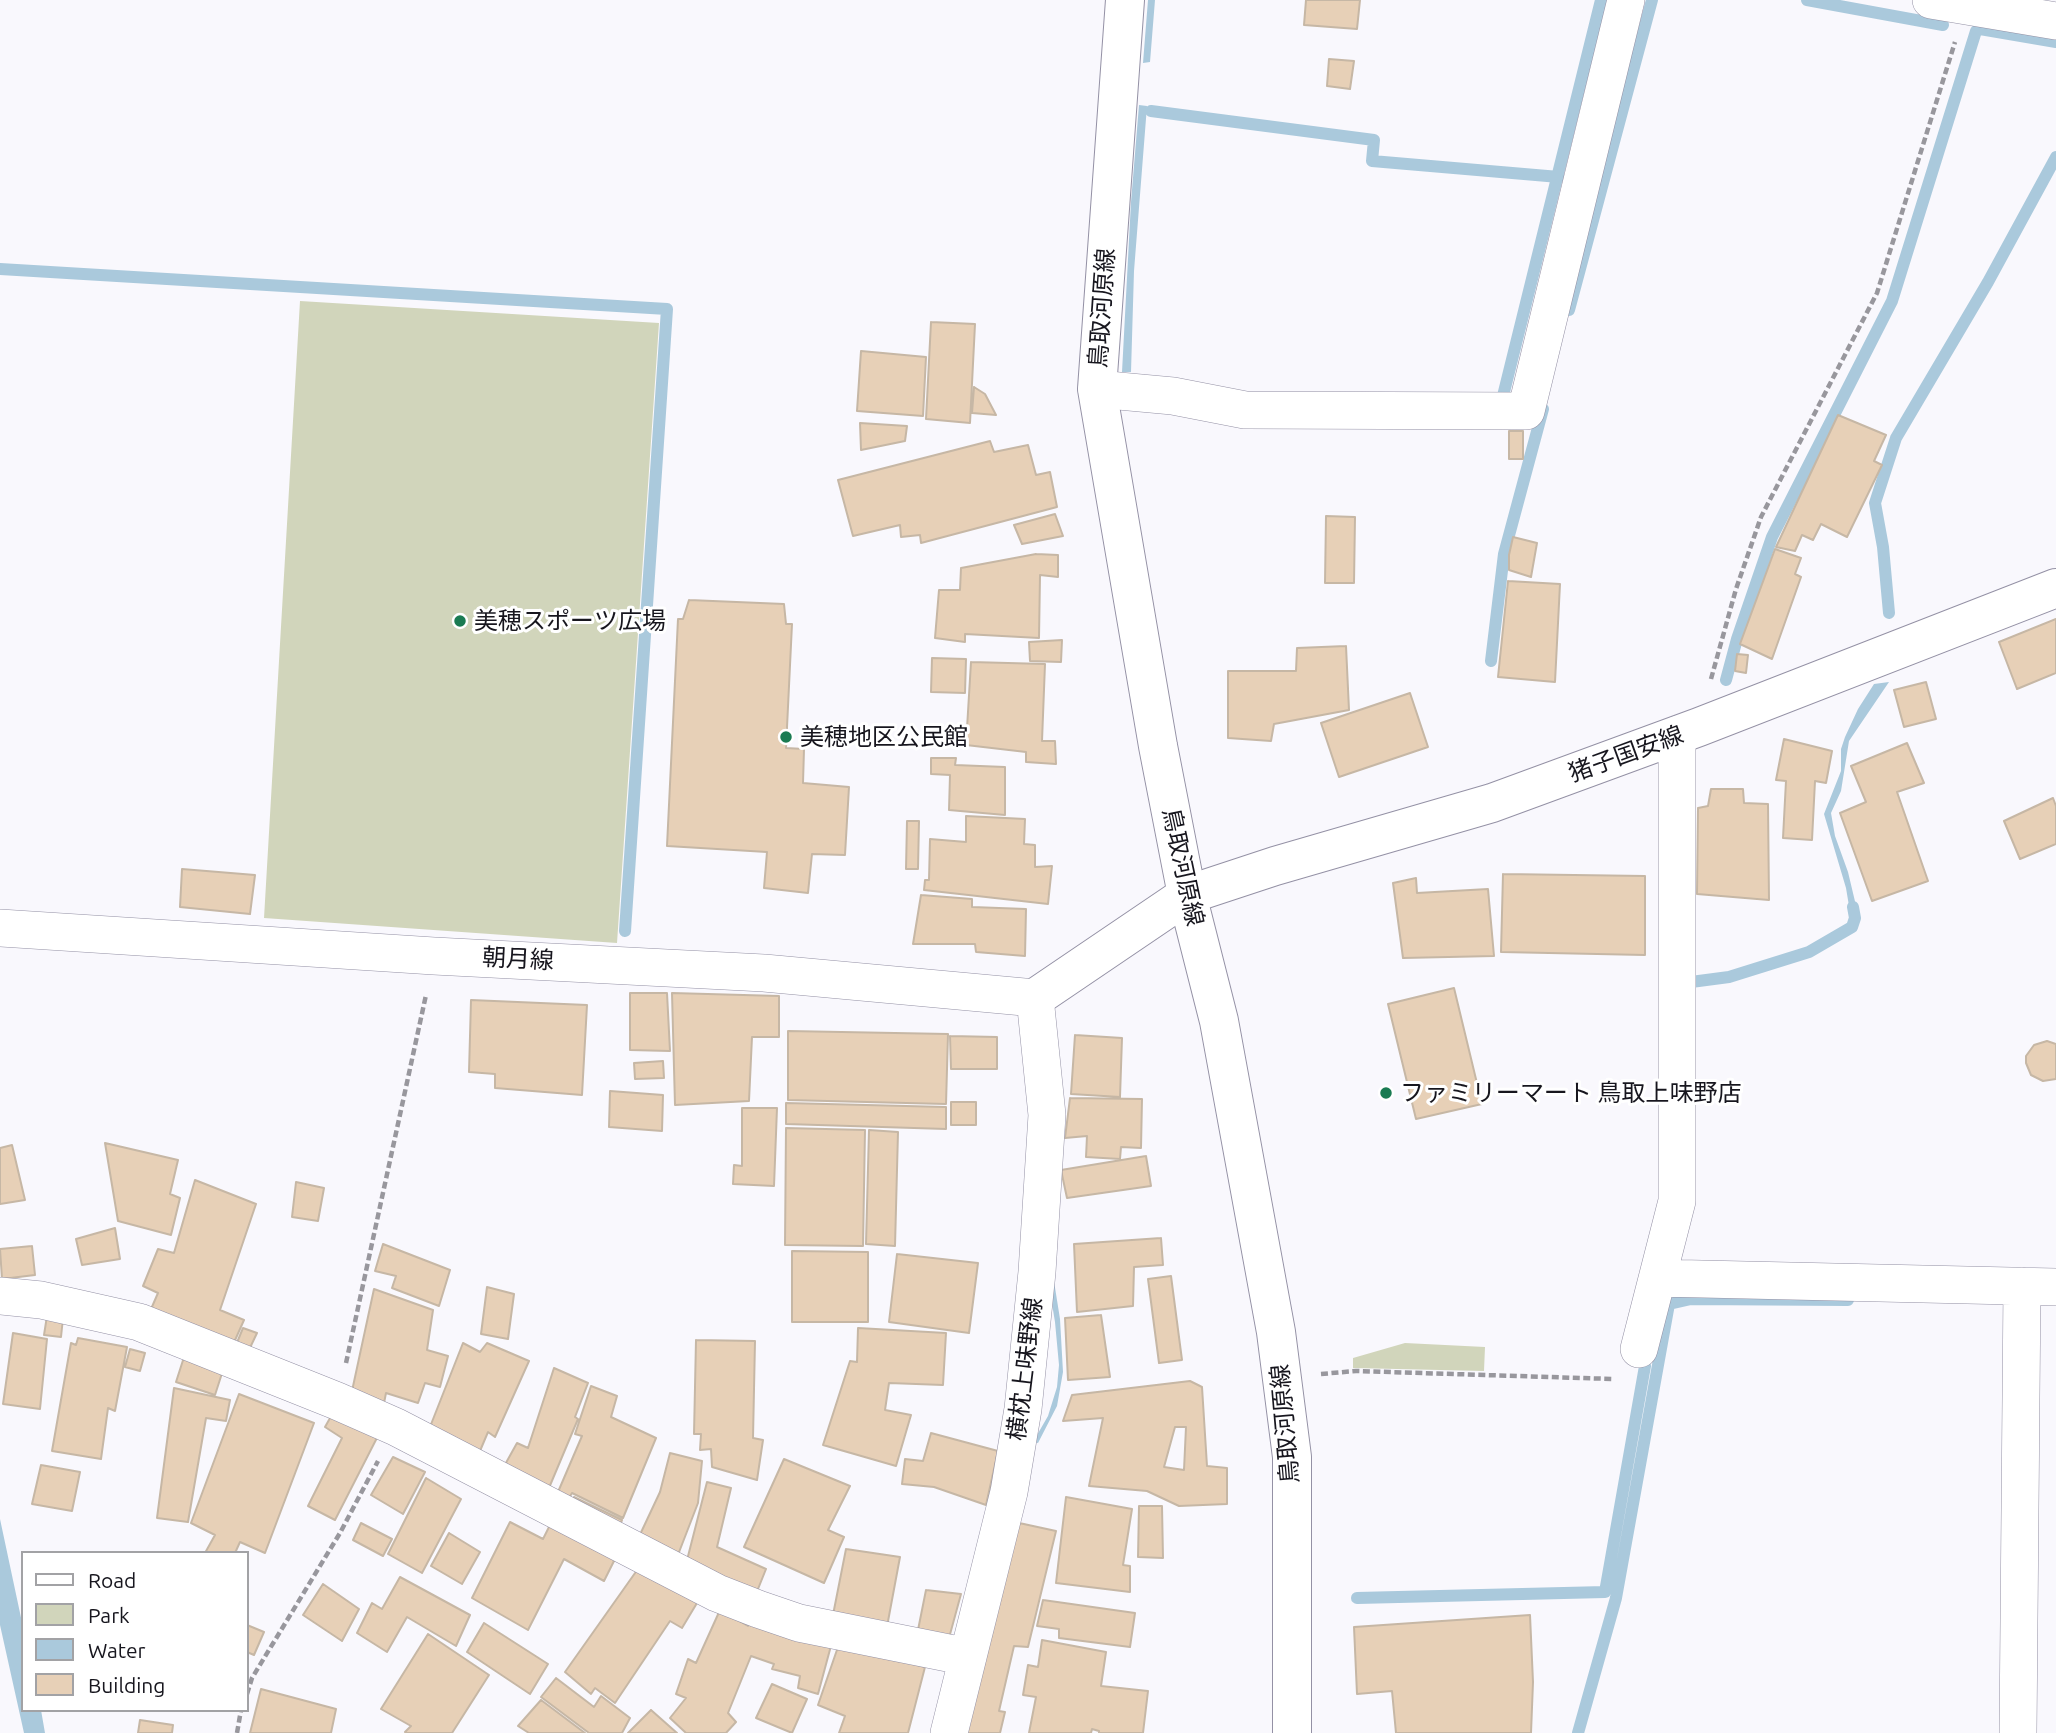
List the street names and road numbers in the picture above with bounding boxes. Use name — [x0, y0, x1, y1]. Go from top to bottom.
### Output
street label: 鳥取河原線 — [1083, 247, 1121, 369]
street label: 猪子国安線 — [1565, 720, 1687, 788]
street label: 鳥取河原線 — [1156, 805, 1210, 929]
street label: 朝月線 — [481, 943, 555, 975]
street label: 横枕上味野線 — [1002, 1296, 1048, 1442]
street label: 鳥取河原線 — [1265, 1363, 1305, 1485]

